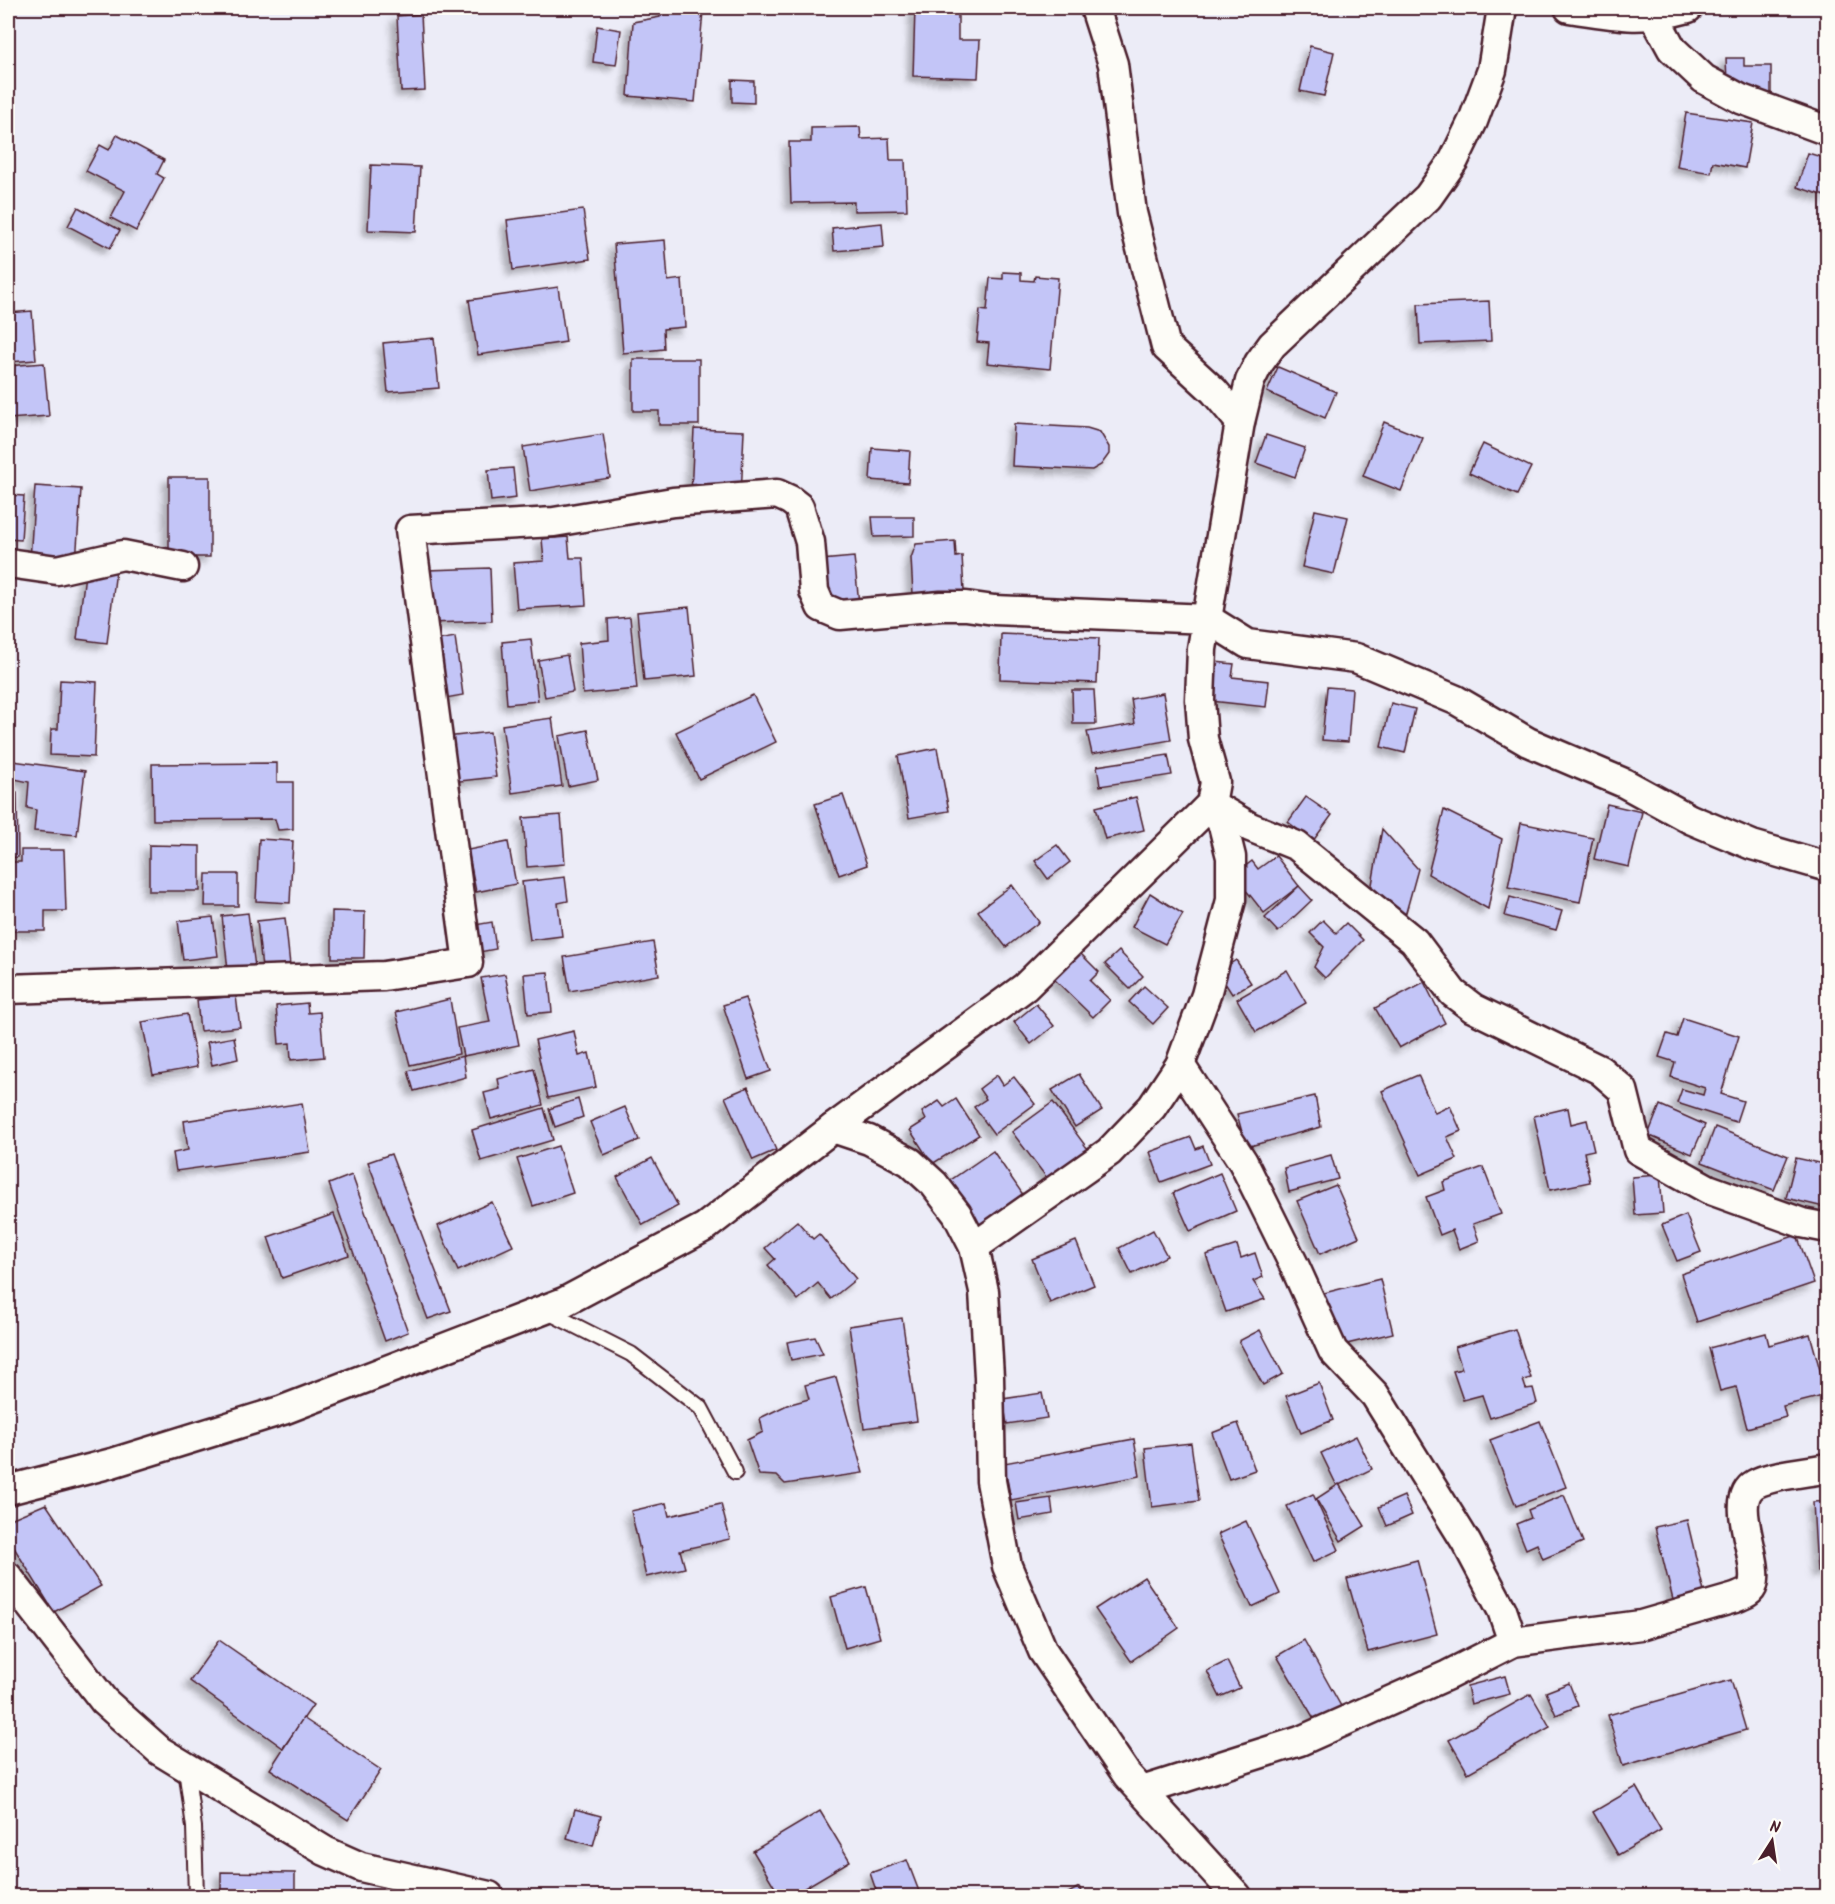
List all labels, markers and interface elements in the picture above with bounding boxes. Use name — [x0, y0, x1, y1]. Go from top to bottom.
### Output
north arrow — [1742, 1811, 1802, 1871]
text: N — [1767, 1815, 1782, 1841]

